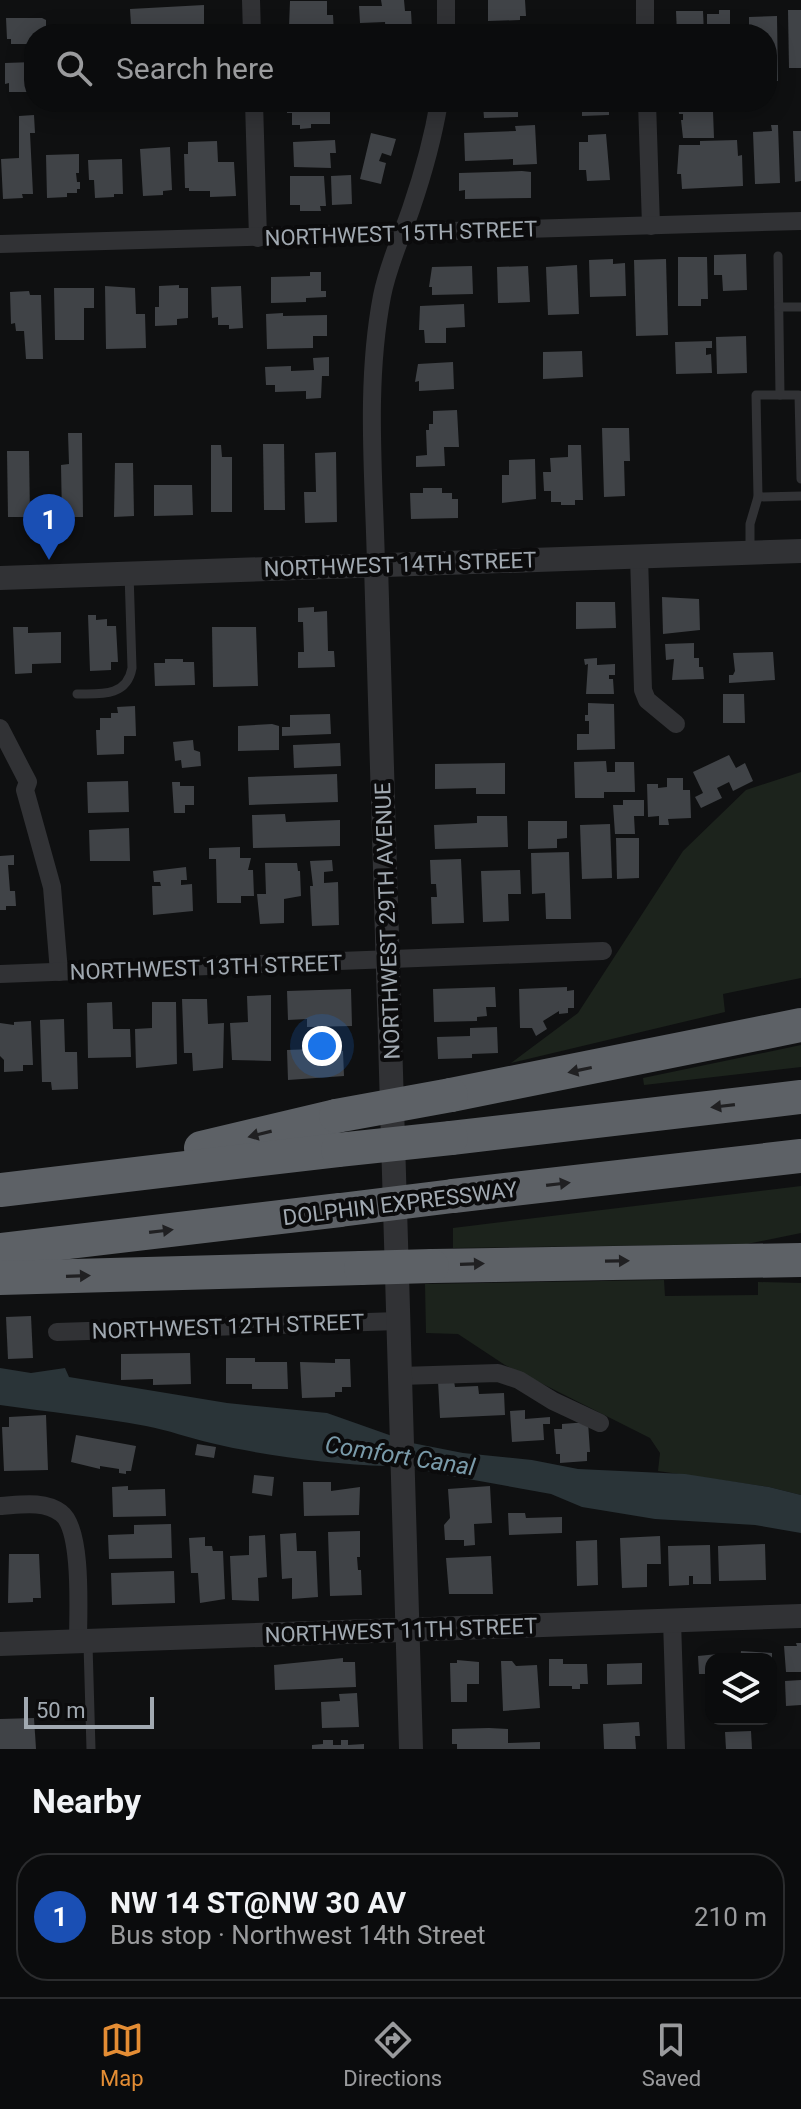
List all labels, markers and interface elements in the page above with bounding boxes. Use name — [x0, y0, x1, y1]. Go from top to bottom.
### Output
search box — [24, 24, 777, 112]
icon: search — [52, 46, 96, 90]
text: Search here — [116, 51, 274, 86]
street label: NORTHWEST 15TH STREET — [264, 216, 538, 251]
pin: 1 — [23, 494, 75, 560]
street label: NORTHWEST 14TH STREET — [263, 547, 537, 582]
street label: NORTHWEST 29TH AVENUE — [370, 782, 405, 1060]
street label: NORTHWEST 13TH STREET — [69, 950, 343, 985]
your location — [302, 1026, 342, 1066]
one-way arrow — [568, 1064, 593, 1077]
one-way arrow — [711, 1099, 736, 1112]
one-way arrow — [247, 1128, 272, 1141]
street label: DOLPHIN EXPRESSWAY — [281, 1177, 520, 1230]
one-way arrow — [546, 1177, 571, 1190]
one-way arrow — [149, 1224, 174, 1237]
one-way arrow — [605, 1255, 630, 1267]
one-way arrow — [460, 1258, 485, 1271]
one-way arrow — [66, 1269, 91, 1282]
street label: NORTHWEST 12TH STREET — [91, 1309, 365, 1344]
water label: Comfort Canal — [323, 1430, 477, 1482]
street label: NORTHWEST 11TH STREET — [264, 1613, 538, 1648]
map controls — [705, 1653, 777, 1725]
button: layers — [705, 1653, 777, 1725]
scale bar — [24, 1693, 154, 1729]
text: 50 m — [36, 1698, 85, 1723]
text: Nearby — [32, 1781, 141, 1821]
text: NW 14 ST@NW 30 AV — [110, 1885, 406, 1920]
text: 1 — [53, 1902, 67, 1932]
text: 210 m — [694, 1902, 767, 1932]
text: Bus stop · Northwest 14th Street — [110, 1920, 486, 1950]
tab: Map — [100, 2018, 144, 2091]
tab: Directions — [343, 2018, 442, 2091]
tab: Saved — [642, 2018, 701, 2091]

